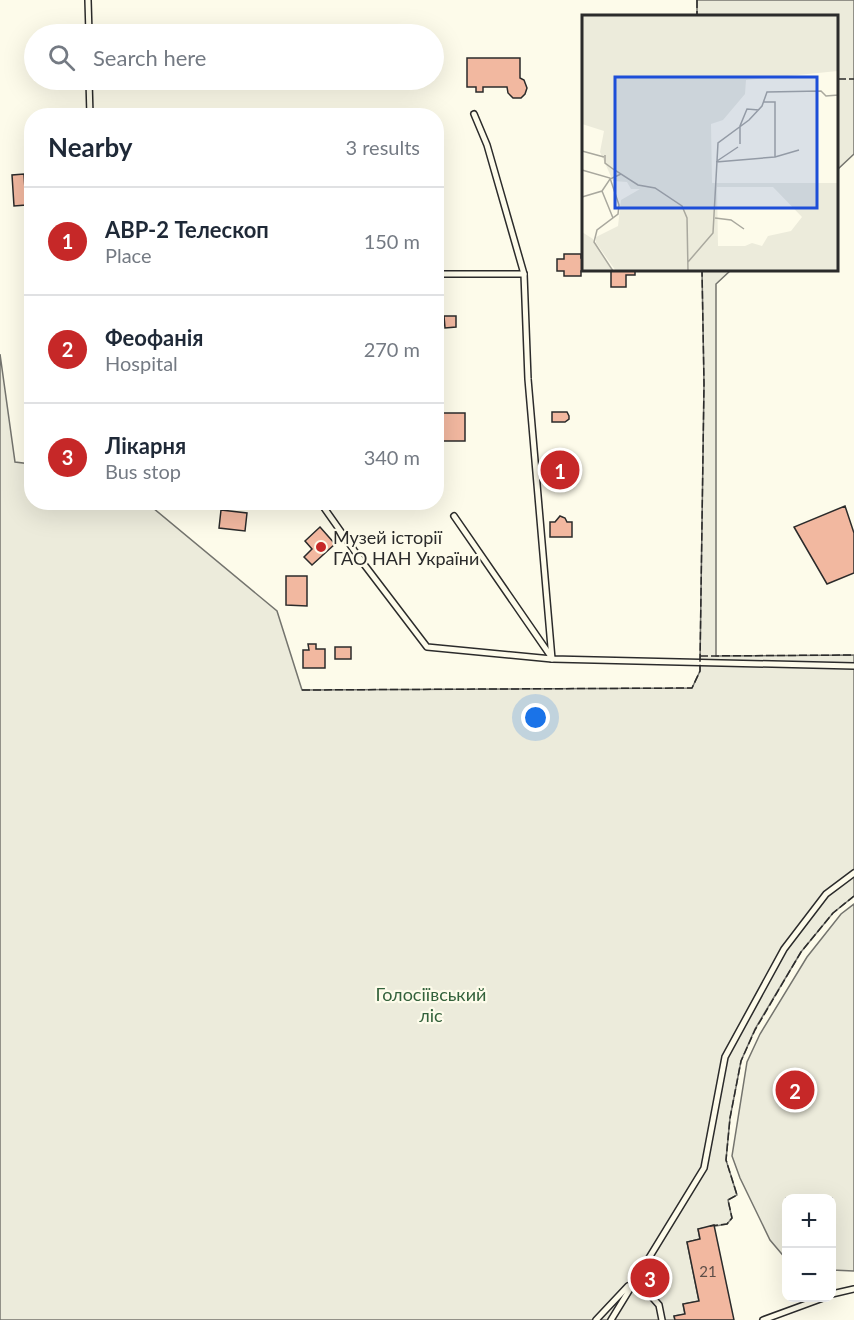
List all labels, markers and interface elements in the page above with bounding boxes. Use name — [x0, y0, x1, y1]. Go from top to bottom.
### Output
inset map — [582, 15, 839, 272]
search box — [24, 24, 444, 90]
icon: search — [45, 41, 78, 74]
text: Search here — [93, 44, 206, 71]
text: Nearby — [48, 131, 133, 163]
text: 3 results — [345, 135, 420, 159]
text: АВР-2 Телескоп — [105, 216, 269, 243]
text: 1 — [62, 229, 73, 253]
text: 150 m — [364, 229, 420, 253]
text: Place — [105, 243, 152, 267]
text: Феофанія — [105, 324, 203, 351]
text: 2 — [62, 337, 73, 361]
text: 270 m — [364, 337, 420, 361]
text: Hospital — [105, 351, 178, 375]
text: Лікарня — [105, 432, 186, 459]
text: 3 — [62, 445, 73, 469]
text: 340 m — [364, 445, 420, 469]
pin: 1 — [540, 448, 580, 492]
text: Bus stop — [105, 459, 181, 483]
place label: Музей історії ГАО НАН України — [333, 526, 479, 569]
marker: Музей історії ГАО НАН України — [314, 540, 328, 554]
your location — [521, 703, 550, 732]
park label: Голосіївський ліс — [376, 983, 486, 1026]
pin: 2 — [776, 1068, 814, 1112]
map controls — [782, 1194, 836, 1302]
button: + — [782, 1194, 836, 1248]
button: − — [782, 1248, 836, 1302]
pin: 3 — [630, 1256, 670, 1300]
house number: 21 — [699, 1262, 717, 1280]

